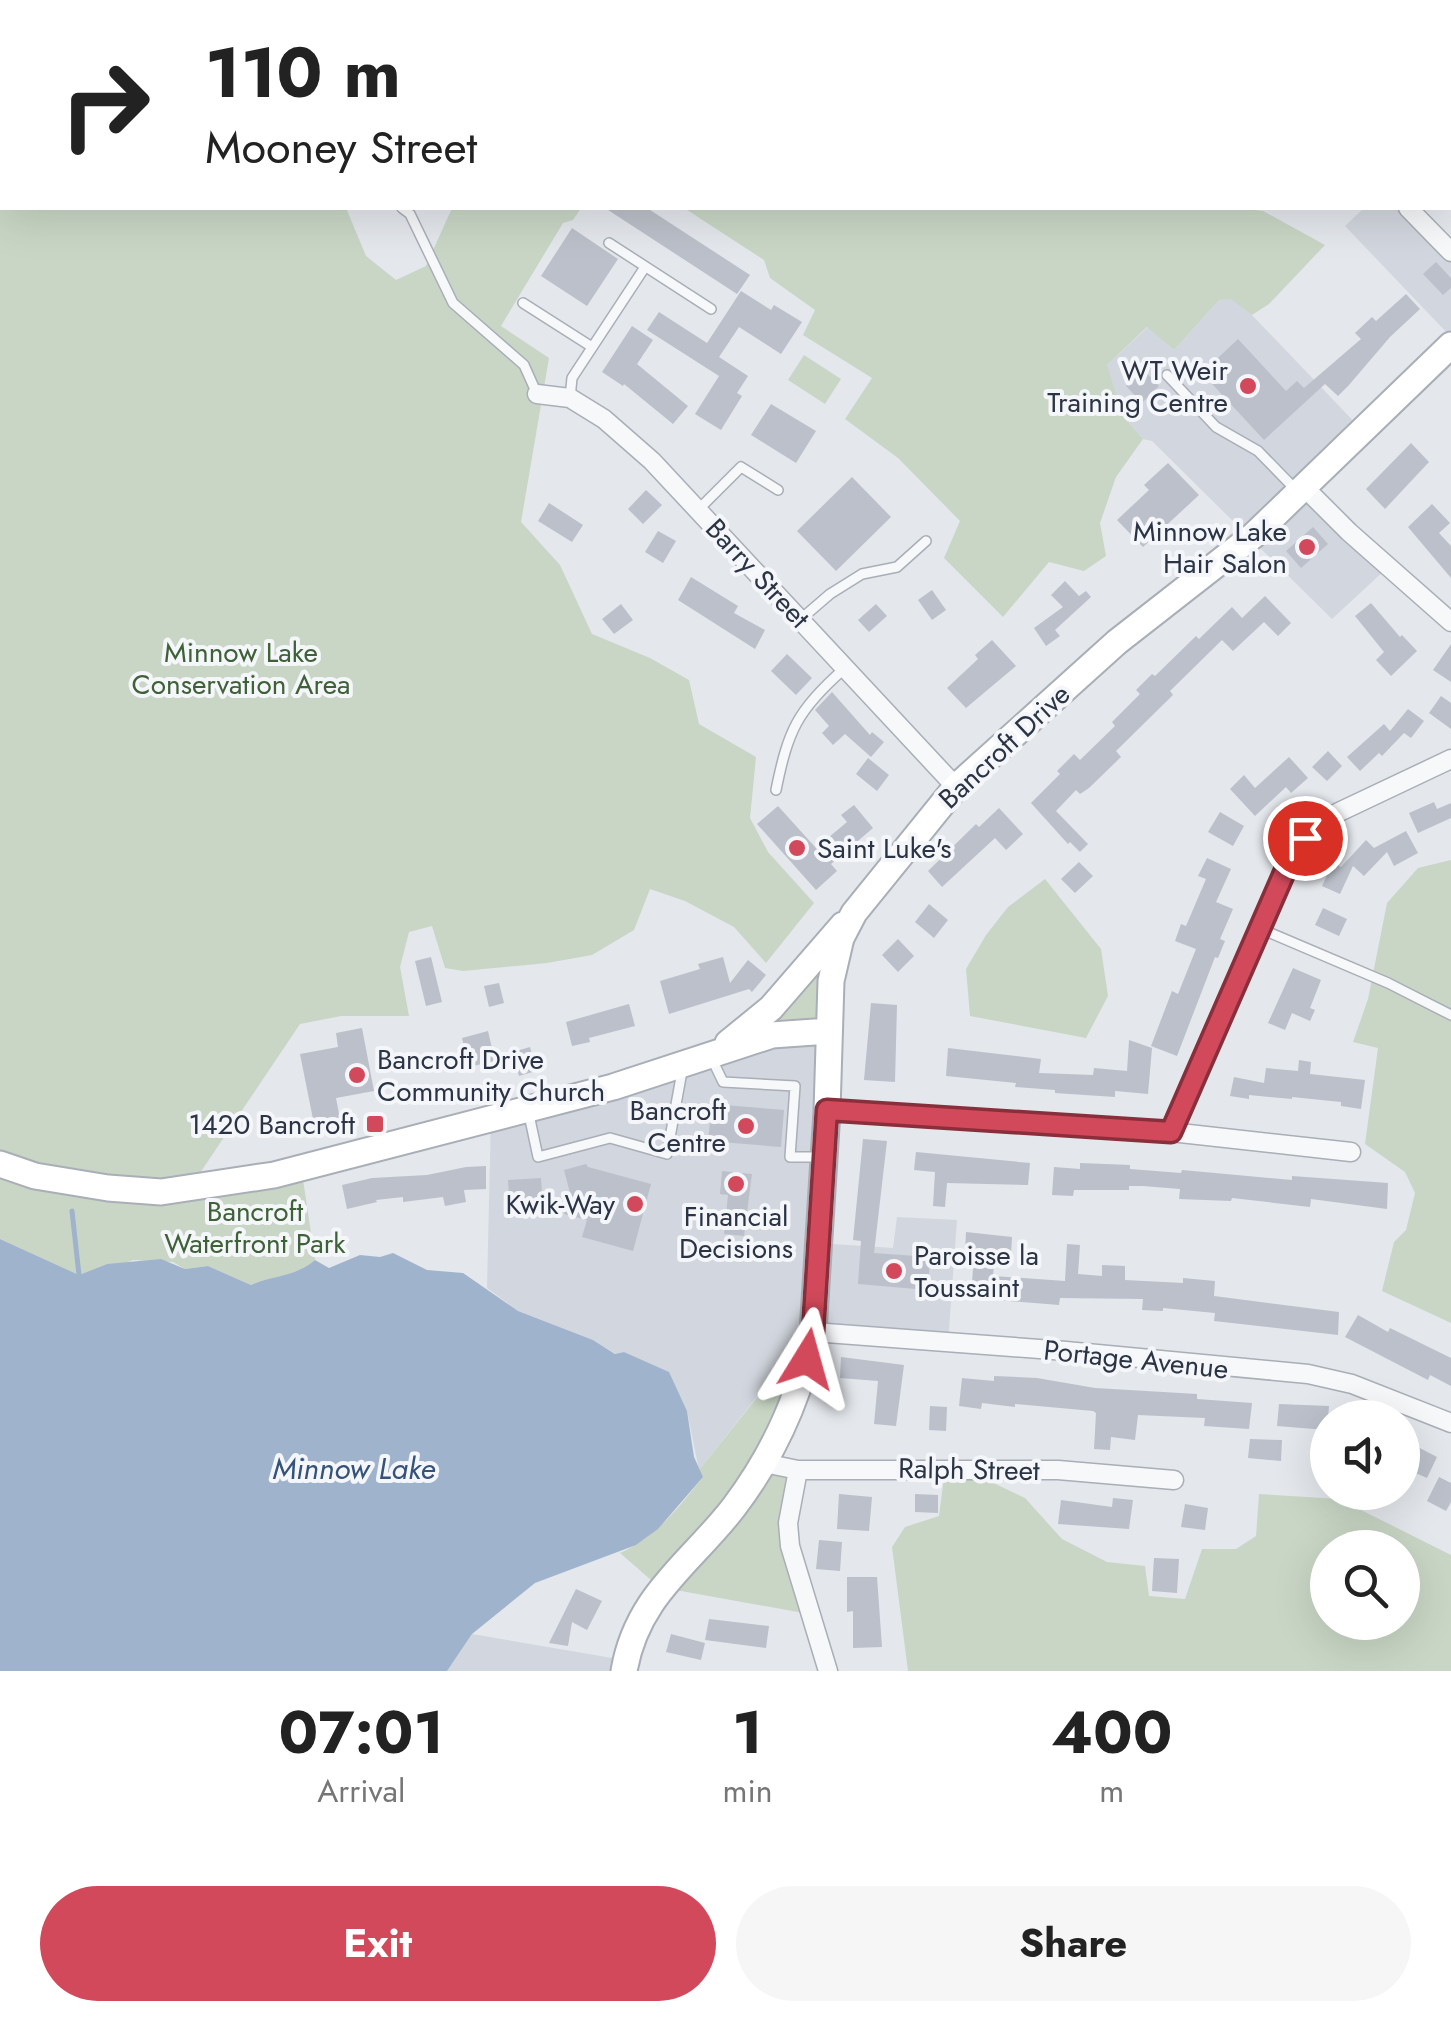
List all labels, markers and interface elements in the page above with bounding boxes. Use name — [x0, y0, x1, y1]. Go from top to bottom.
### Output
text: 110 m — [205, 22, 401, 123]
icon: right — [40, 40, 170, 170]
text: Mooney Street — [205, 115, 477, 180]
place label: WT Weir Training Centre — [1047, 350, 1228, 423]
marker: WT Weir Training Centre — [1237, 375, 1259, 397]
street label: Barry Street — [696, 509, 819, 638]
place label: Minnow Lake Hair Salon — [1133, 511, 1287, 584]
marker: Minnow Lake Hair Salon — [1296, 536, 1318, 558]
park label: Minnow Lake Conservation Area — [131, 632, 351, 705]
street label: Bancroft Drive — [929, 674, 1079, 818]
pin — [1263, 796, 1348, 881]
icon: arrive — [1278, 811, 1333, 866]
place label: Saint Luke's — [817, 828, 952, 869]
marker: Saint Luke's — [786, 837, 808, 859]
place label: Bancroft Drive Community Church — [377, 1039, 605, 1112]
marker: Bancroft Drive Community Church — [346, 1064, 368, 1086]
place label: Bancroft Centre — [630, 1090, 726, 1163]
place label: 1420 Bancroft — [189, 1104, 355, 1145]
marker: 1420 Bancroft — [364, 1113, 386, 1135]
marker: Bancroft Centre — [735, 1115, 757, 1137]
marker: Financial Decisions — [725, 1173, 747, 1195]
place label: Kwik-Way — [505, 1184, 616, 1225]
park label: Bancroft Waterfront Park — [164, 1191, 346, 1264]
marker: Kwik-Way — [624, 1193, 646, 1215]
place label: Financial Decisions — [679, 1196, 793, 1269]
place label: Paroisse la Toussaint — [914, 1235, 1039, 1308]
marker: Paroisse la Toussaint — [883, 1260, 905, 1282]
position arrow — [755, 1307, 859, 1411]
street label: Portage Avenue — [1042, 1329, 1230, 1390]
map controls — [1310, 1400, 1420, 1640]
button: sound — [1310, 1400, 1420, 1510]
water label: Minnow Lake — [272, 1447, 436, 1490]
street label: Ralph Street — [898, 1448, 1040, 1491]
button: search — [1310, 1530, 1420, 1640]
text: 07:01 — [279, 1689, 444, 1776]
text: 1 — [732, 1689, 763, 1776]
text: 400 — [1051, 1689, 1172, 1776]
text: Arrival — [317, 1768, 405, 1814]
text: min — [723, 1768, 773, 1814]
text: m — [1099, 1768, 1124, 1814]
button: Exit — [40, 1886, 716, 2001]
button: Share — [736, 1886, 1411, 2001]

